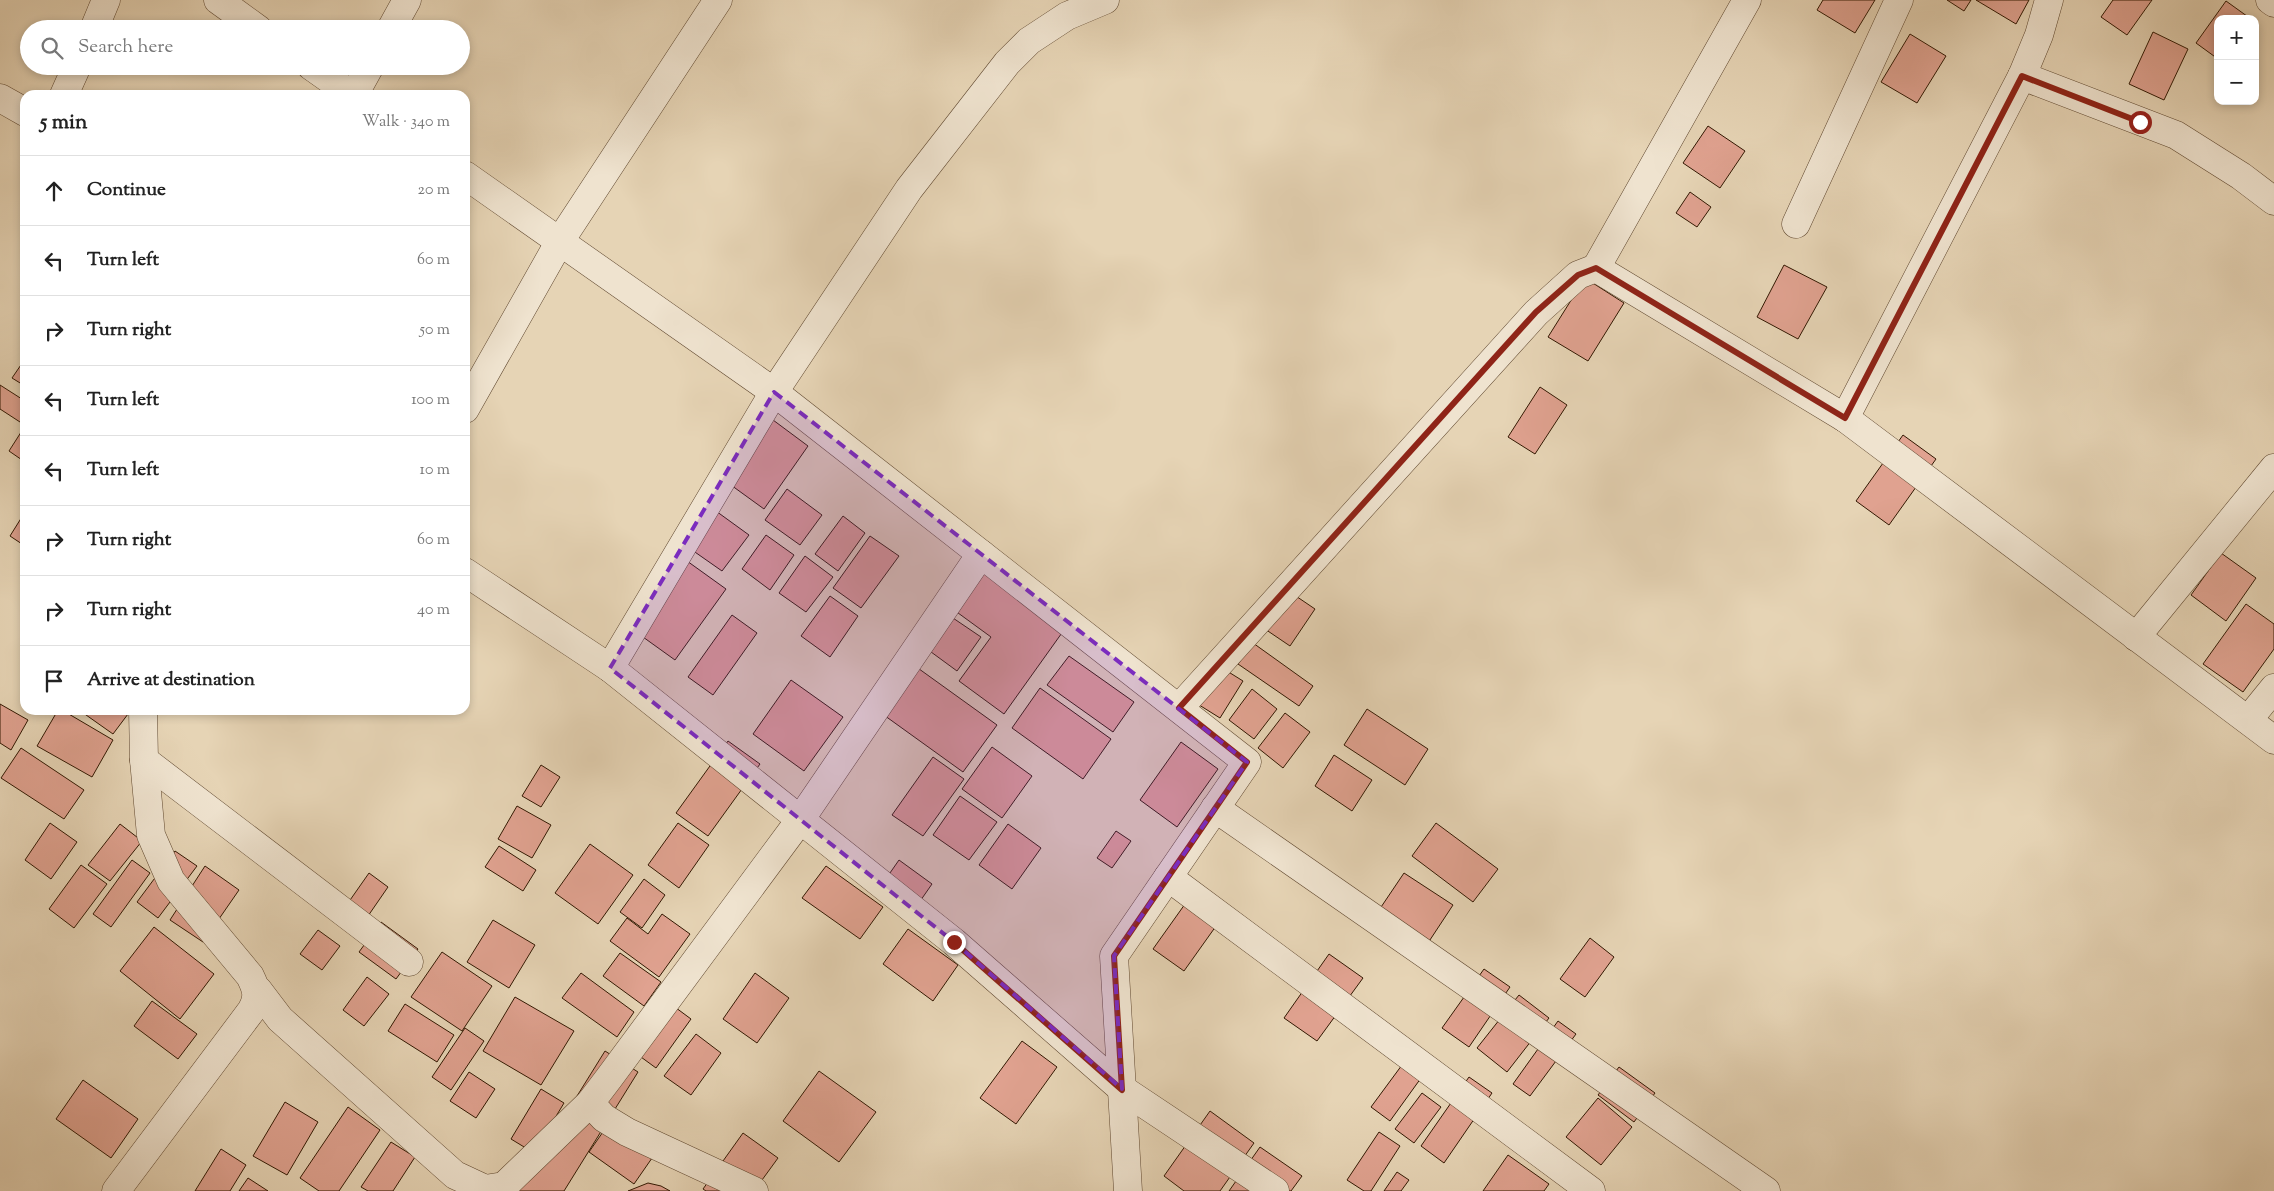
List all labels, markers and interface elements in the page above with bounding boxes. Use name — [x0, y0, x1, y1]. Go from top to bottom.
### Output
map controls — [2214, 15, 2259, 105]
button: + — [2214, 15, 2259, 60]
search box — [20, 20, 470, 75]
icon: search — [38, 34, 66, 62]
text: Search here — [78, 34, 173, 61]
button: − — [2214, 60, 2259, 105]
text: 5 min — [40, 108, 87, 138]
text: Walk · 340 m — [362, 111, 450, 134]
route start — [2129, 111, 2152, 134]
icon: ahead — [40, 177, 68, 205]
text: Continue — [87, 177, 166, 204]
text: 20 m — [417, 179, 450, 202]
icon: left — [40, 247, 68, 275]
text: Turn left — [87, 247, 159, 274]
text: 60 m — [417, 249, 450, 272]
icon: right — [40, 317, 68, 345]
text: Turn right — [87, 317, 171, 344]
text: 50 m — [419, 319, 450, 342]
icon: left — [40, 387, 68, 415]
text: Turn left — [87, 387, 159, 414]
text: 100 m — [411, 389, 450, 412]
icon: left — [40, 457, 68, 485]
text: Turn left — [87, 457, 159, 484]
text: 10 m — [420, 459, 450, 482]
icon: right — [40, 527, 68, 555]
text: Turn right — [87, 527, 171, 554]
text: 60 m — [417, 529, 450, 552]
icon: right — [40, 597, 68, 625]
text: Turn right — [87, 597, 171, 624]
text: 40 m — [417, 599, 450, 622]
icon: arrive — [40, 667, 68, 695]
text: Arrive at destination — [87, 667, 255, 694]
route end — [943, 931, 966, 954]

